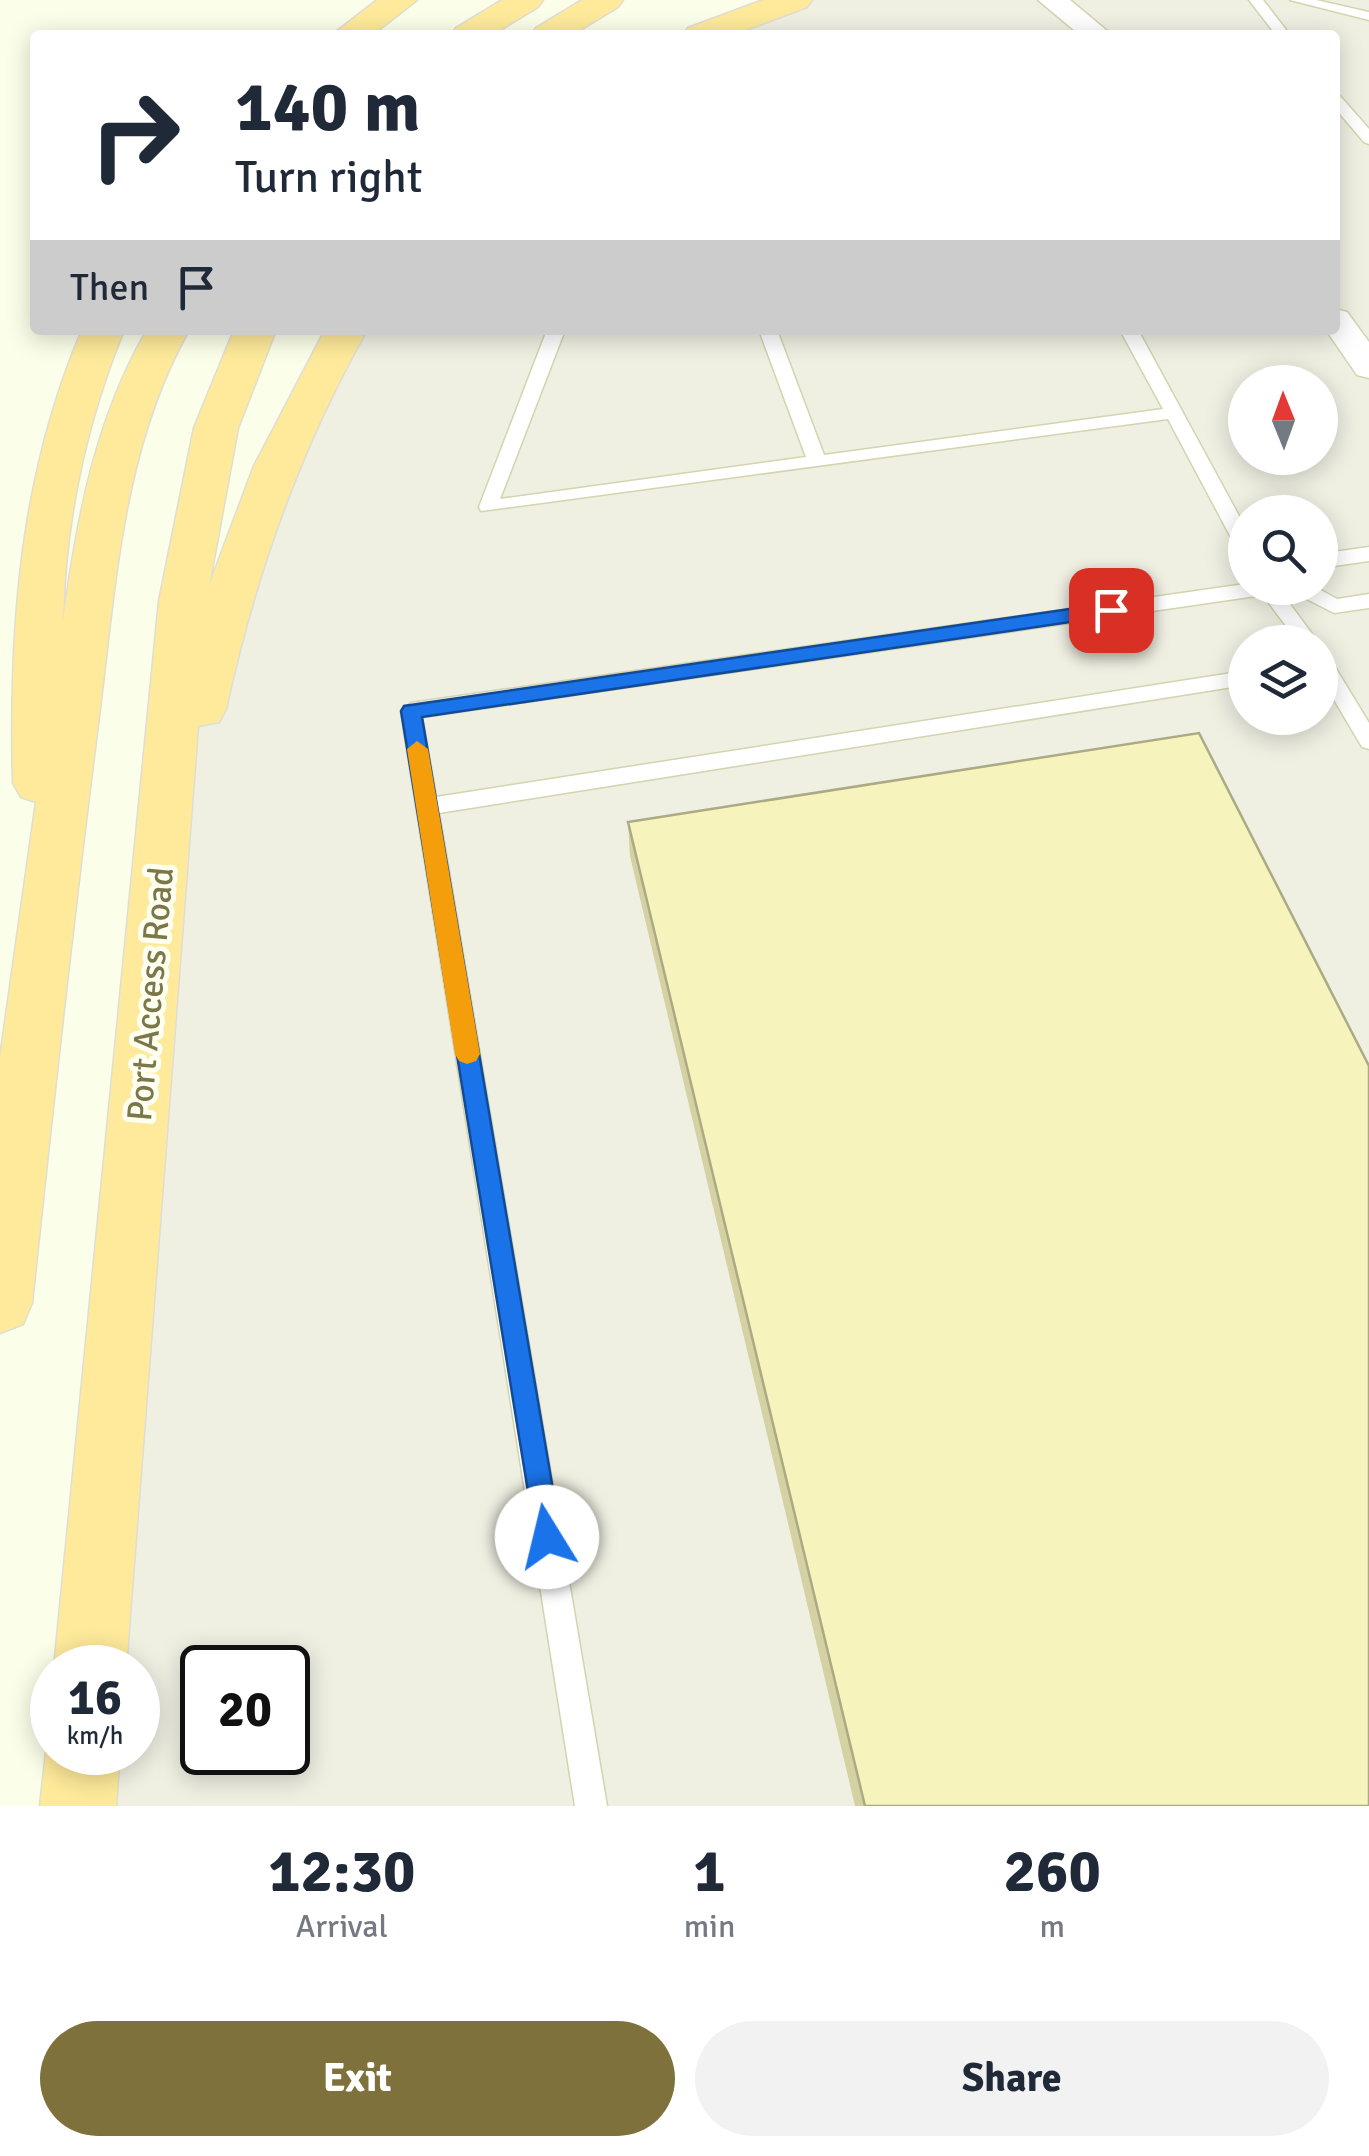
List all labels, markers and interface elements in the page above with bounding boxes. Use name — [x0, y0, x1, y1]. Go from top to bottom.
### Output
text: 140 m — [235, 64, 420, 150]
icon: right — [70, 70, 200, 200]
text: Turn right — [235, 150, 423, 205]
icon: arrive — [169, 260, 224, 315]
text: Then — [70, 264, 149, 311]
north arrow — [1228, 365, 1338, 475]
map controls — [1228, 365, 1338, 735]
button: search — [1228, 495, 1338, 605]
pin — [1069, 568, 1154, 653]
icon: arrive — [1084, 583, 1139, 638]
button: layers — [1228, 625, 1338, 735]
street label: Port Access Road — [118, 865, 183, 1123]
position arrow — [495, 1485, 599, 1589]
speed limit sign: 20 — [180, 1645, 310, 1775]
text: 16 — [68, 1667, 122, 1729]
text: km/h — [67, 1720, 123, 1751]
text: 12:30 — [268, 1835, 416, 1909]
text: 1 — [693, 1835, 726, 1909]
text: 260 — [1004, 1835, 1101, 1909]
text: Arrival — [296, 1907, 388, 1946]
text: min — [684, 1907, 735, 1946]
text: m — [1039, 1907, 1065, 1946]
button: Exit — [40, 2021, 675, 2136]
button: Share — [695, 2021, 1329, 2136]

